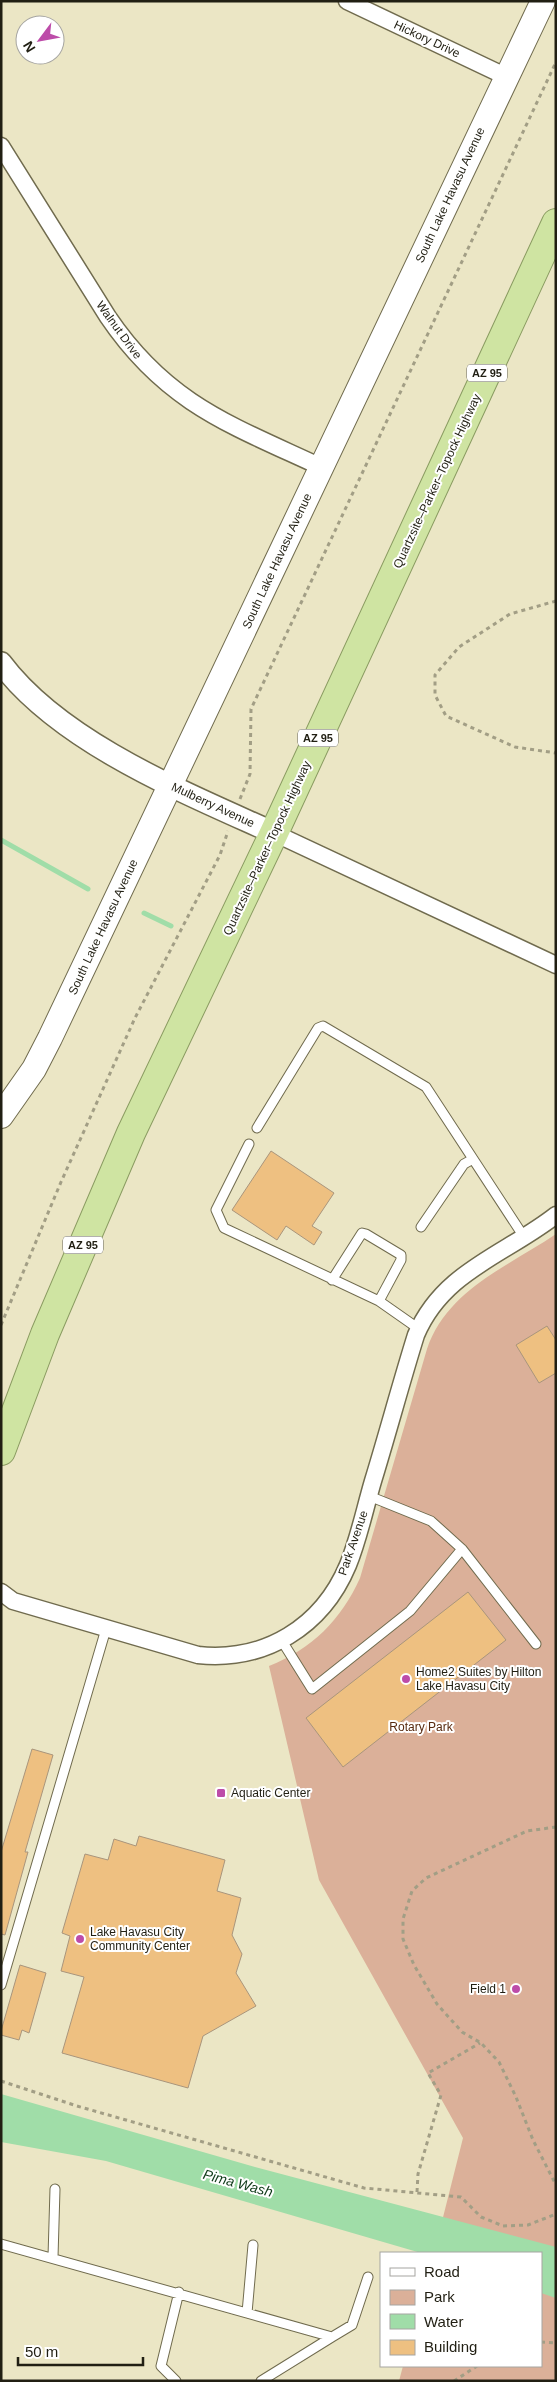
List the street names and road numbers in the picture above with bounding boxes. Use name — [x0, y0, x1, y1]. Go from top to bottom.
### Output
street label: Hickory Drive — [392, 18, 463, 61]
street label: South Lake Havasu Avenue — [412, 125, 488, 265]
street label: Walnut Drive — [93, 298, 145, 362]
road number: AZ 95 — [467, 364, 507, 382]
street label: Quartzsite–Parker–Topock Highway — [390, 392, 484, 570]
street label: South Lake Havasu Avenue — [239, 491, 315, 631]
road number: AZ 95 — [298, 730, 338, 746]
street label: Quartzsite–Parker–Topock Highway — [220, 759, 314, 937]
street label: Mulberry Avenue — [169, 780, 257, 830]
street label: South Lake Havasu Avenue — [65, 857, 141, 997]
road number: AZ 95 — [63, 1236, 103, 1254]
street label: Park Avenue — [335, 1508, 371, 1577]

